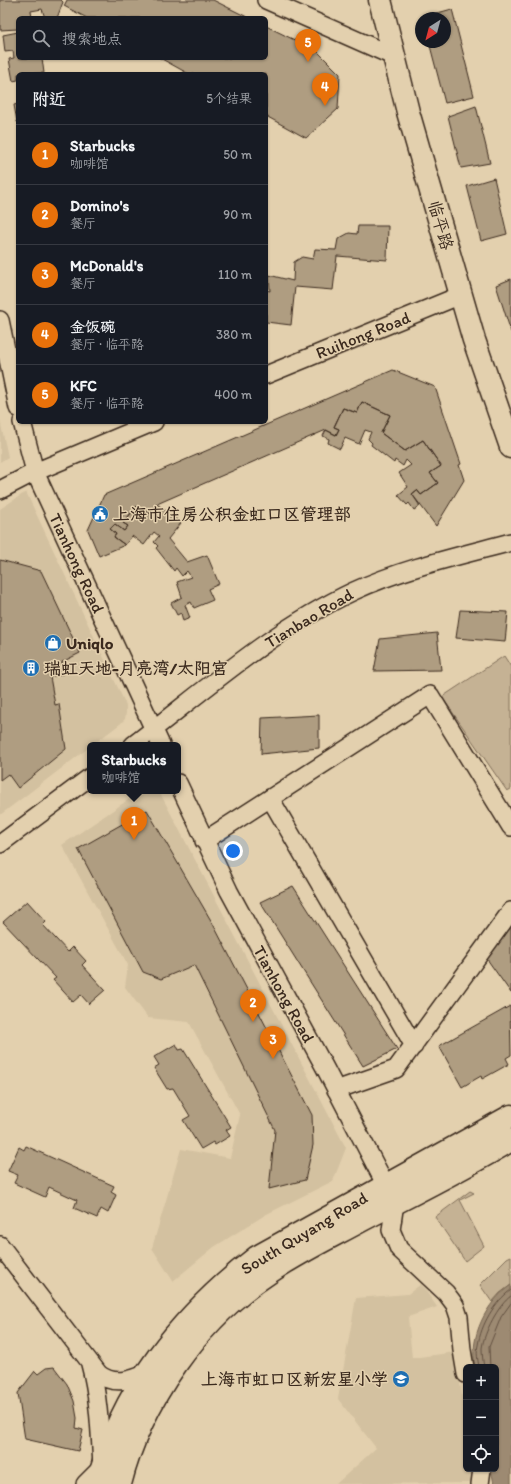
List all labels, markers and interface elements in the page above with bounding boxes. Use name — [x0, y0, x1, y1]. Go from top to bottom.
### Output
north arrow — [415, 12, 451, 48]
search box — [16, 16, 268, 60]
icon: search — [30, 27, 52, 49]
pin: 5 — [295, 29, 321, 62]
text: 搜索地点 — [62, 30, 122, 48]
pin: 4 — [312, 73, 338, 106]
text: 附近 — [32, 89, 66, 109]
text: 5个结果 — [206, 91, 252, 106]
text: Starbucks — [70, 137, 135, 155]
text: 1 — [42, 147, 48, 162]
text: 50 m — [223, 147, 252, 162]
text: 咖啡馆 — [70, 156, 109, 171]
text: Domino's — [70, 197, 129, 215]
street label: 临平路 — [424, 198, 458, 252]
text: 2 — [42, 207, 48, 222]
text: 90 m — [223, 207, 252, 222]
text: 餐厅 — [70, 216, 96, 231]
text: McDonald's — [70, 257, 143, 275]
text: 3 — [41, 267, 49, 282]
text: 110 m — [218, 267, 252, 282]
text: 餐厅 — [70, 276, 96, 291]
street label: Ruihong Road — [313, 307, 414, 363]
text: 金饭碗 — [70, 318, 115, 336]
text: 4 — [41, 327, 49, 342]
text: 380 m — [216, 327, 252, 342]
text: 餐厅 · 临平路 — [70, 337, 144, 352]
text: KFC — [70, 377, 97, 395]
text: 5 — [42, 387, 48, 402]
text: 400 m — [214, 387, 252, 402]
text: 餐厅 · 临平路 — [70, 396, 144, 411]
public building icon: 上海市住房公积金虹口区管理部 — [90, 504, 110, 524]
place label: 上海市住房公积金虹口区管理部 — [113, 504, 351, 524]
street label: Tianhong Road — [45, 510, 109, 616]
street label: Tianbao Road — [261, 584, 357, 652]
shop icon: Uniqlo — [43, 633, 63, 653]
place label: Uniqlo — [66, 633, 114, 654]
building icon: 瑞虹天地-月亮湾/太阳宫 — [21, 658, 41, 678]
place label: 瑞虹天地-月亮湾/太阳宫 — [44, 658, 228, 678]
popup — [87, 742, 181, 794]
text: Starbucks — [101, 751, 167, 769]
text: 咖啡馆 — [101, 770, 141, 785]
pin: 1 — [121, 807, 147, 840]
your location — [223, 841, 243, 861]
street label: Tianhong Road — [249, 942, 319, 1046]
pin: 2 — [240, 989, 266, 1022]
pin: 3 — [260, 1026, 286, 1059]
street label: South Quyang Road — [237, 1187, 372, 1279]
map controls — [463, 1364, 499, 1472]
button: + — [463, 1364, 499, 1400]
place label: 上海市虹口区新宏星小学 — [201, 1369, 388, 1389]
school or university icon: 上海市虹口区新宏星小学 — [391, 1369, 411, 1389]
button: − — [463, 1400, 499, 1436]
button: locate — [463, 1436, 499, 1472]

